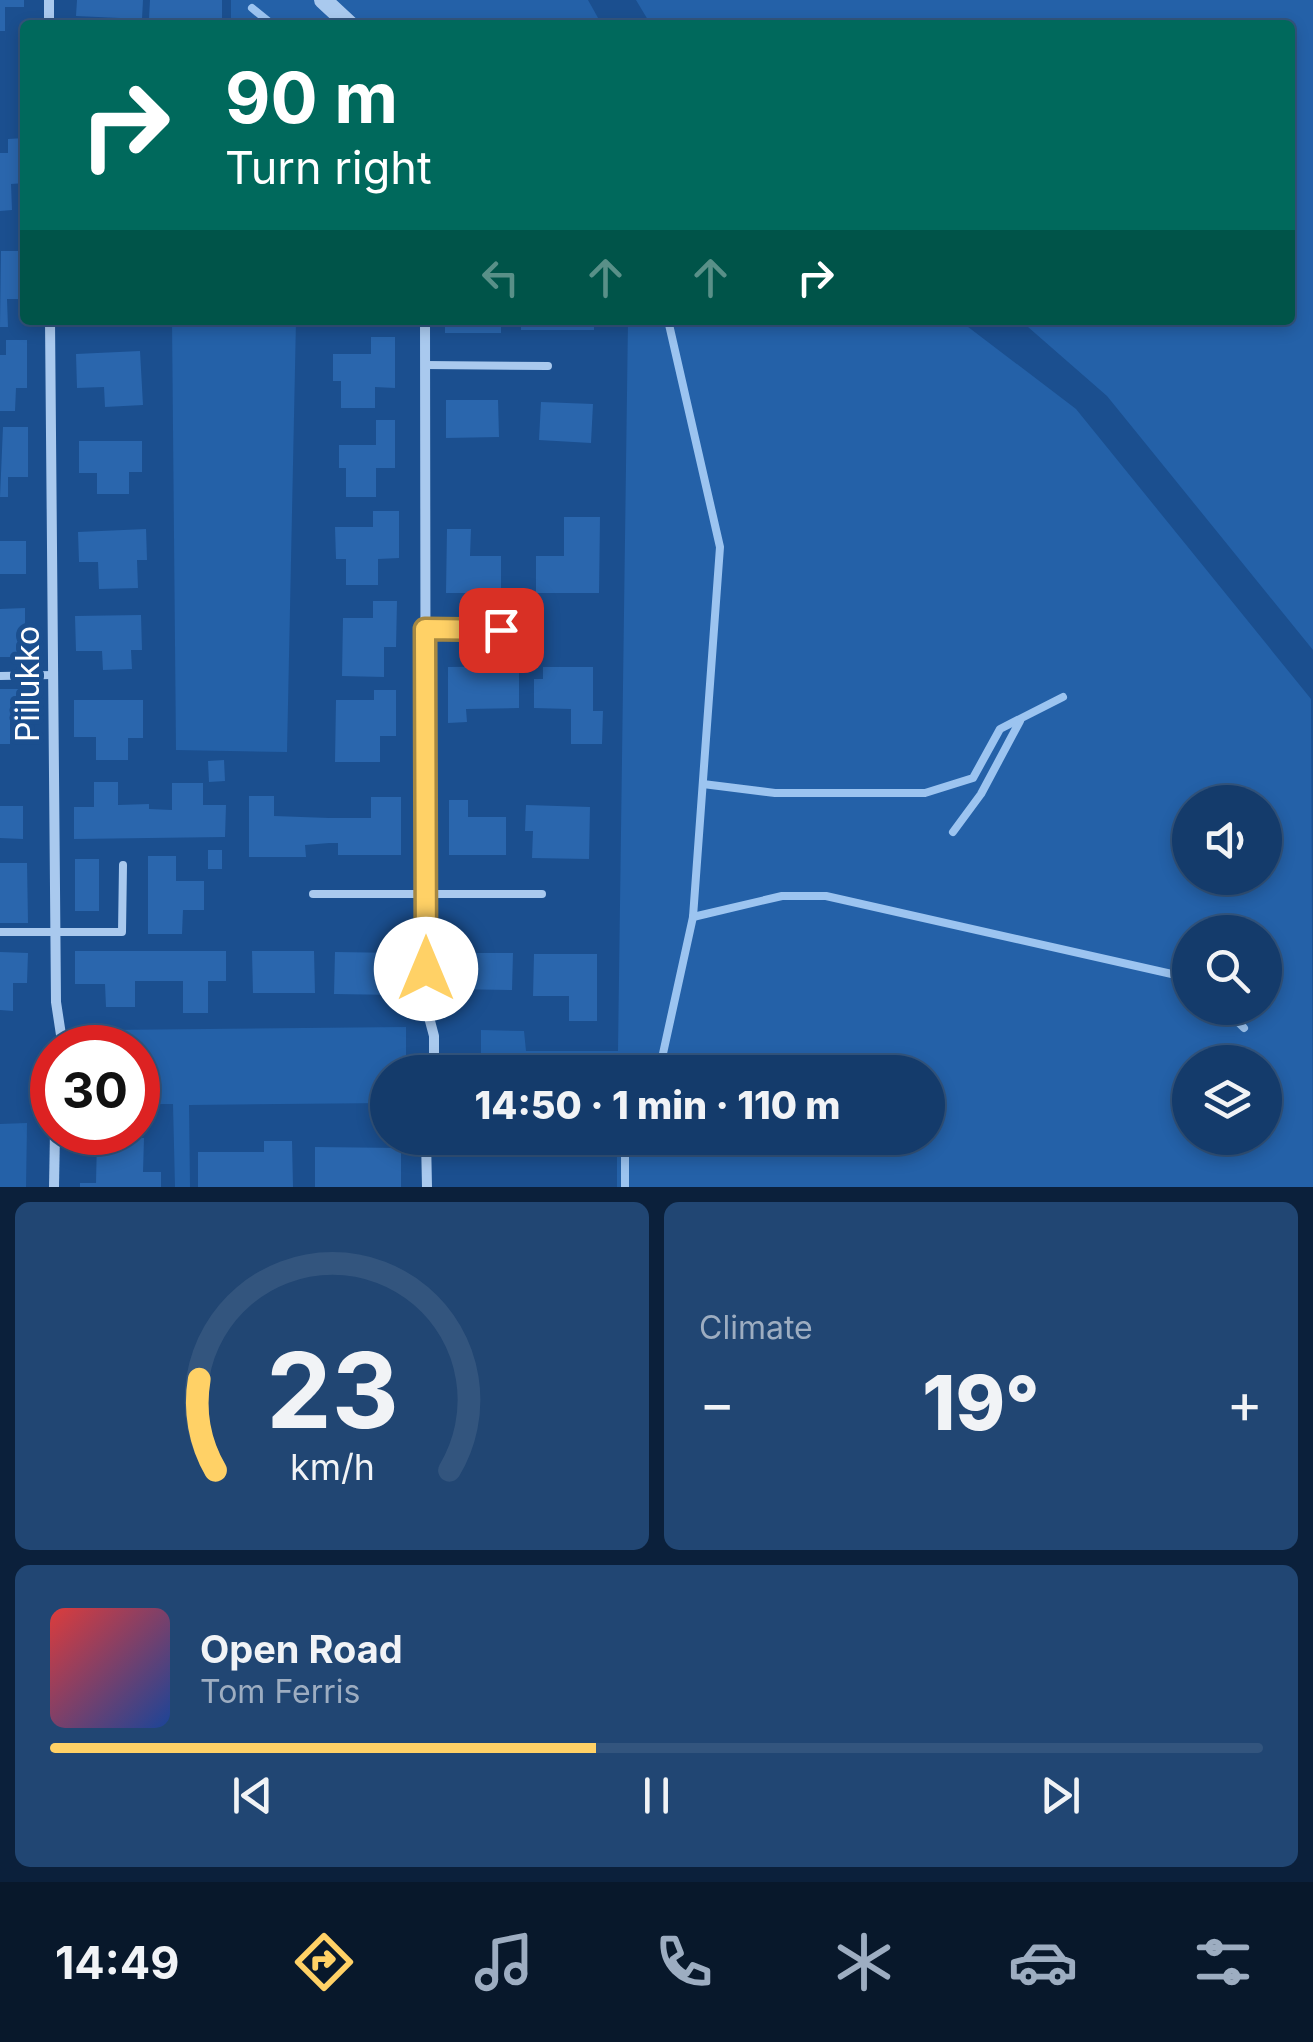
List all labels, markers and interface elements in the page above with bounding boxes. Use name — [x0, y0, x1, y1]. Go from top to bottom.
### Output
text: 90 m — [225, 55, 398, 140]
icon: right — [60, 60, 190, 190]
text: Turn right — [225, 140, 432, 195]
icon: left — [473, 250, 528, 305]
icon: ahead — [578, 250, 633, 305]
icon: ahead — [683, 250, 738, 305]
icon: right — [788, 250, 843, 305]
pin — [459, 588, 544, 673]
icon: arrive — [474, 603, 529, 658]
street label: Piilukko — [8, 626, 47, 742]
map controls — [1172, 785, 1282, 1155]
button: sound — [1172, 785, 1282, 895]
button: search — [1172, 915, 1282, 1025]
position arrow — [374, 917, 478, 1021]
speed limit sign: 30 — [30, 1025, 160, 1155]
button: layers — [1172, 1045, 1282, 1155]
text: 14:50 · 1 min · 110 m — [474, 1082, 841, 1128]
text: Climate — [699, 1308, 813, 1347]
text: 23 — [266, 1327, 398, 1453]
text: 19° — [922, 1357, 1040, 1448]
text: − — [699, 1370, 735, 1436]
text: + — [1227, 1370, 1263, 1436]
text: km/h — [290, 1445, 374, 1489]
text: Open Road — [200, 1626, 403, 1672]
text: Tom Ferris — [200, 1672, 360, 1711]
icon: previous — [225, 1768, 280, 1823]
icon: pause — [629, 1768, 684, 1823]
icon: next — [1033, 1768, 1088, 1823]
icon: directions — [289, 1927, 359, 1997]
icon: music — [469, 1927, 539, 1997]
icon: phone — [649, 1927, 719, 1997]
icon: climate — [829, 1927, 899, 1997]
icon: car — [1008, 1927, 1078, 1997]
icon: filters — [1188, 1927, 1258, 1997]
text: 14:49 — [55, 1935, 179, 1990]

